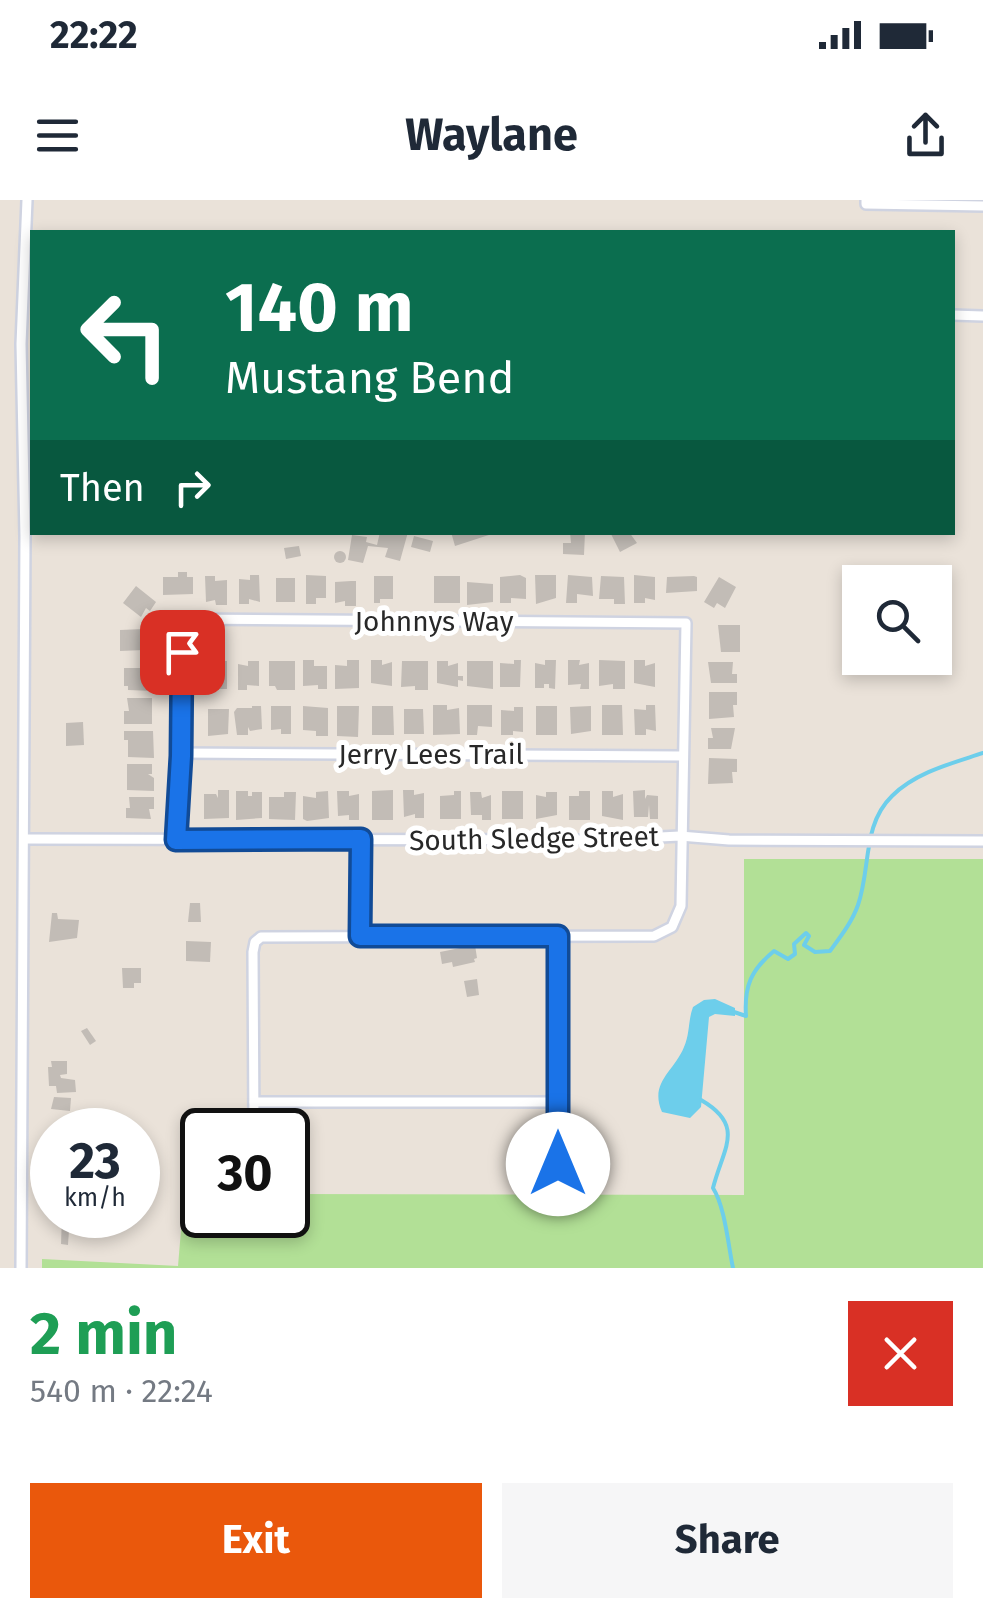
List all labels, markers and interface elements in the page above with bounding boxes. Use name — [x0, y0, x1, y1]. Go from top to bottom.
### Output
text: 22:22 — [50, 12, 138, 58]
icon: menu — [30, 108, 85, 163]
text: Waylane — [405, 108, 578, 162]
icon: share — [898, 108, 953, 163]
text: 140 m — [225, 266, 414, 350]
icon: left — [60, 270, 190, 400]
text: Mustang Bend — [225, 351, 515, 405]
icon: right — [165, 460, 220, 515]
text: Then — [60, 465, 145, 511]
map controls — [842, 565, 952, 675]
button: search — [842, 565, 952, 675]
street label: Johnnys Way — [355, 605, 514, 638]
pin — [140, 610, 225, 695]
icon: arrive — [155, 625, 210, 680]
street label: Jerry Lees Trail — [338, 738, 524, 771]
street label: South Sledge Street — [409, 820, 660, 857]
speed limit sign: 30 — [180, 1108, 310, 1238]
position arrow — [506, 1112, 610, 1216]
text: 23 — [69, 1131, 121, 1191]
text: km/h — [64, 1183, 126, 1213]
text: 2 min — [30, 1298, 177, 1370]
button: close — [848, 1301, 953, 1406]
text: 540 m · 22:24 — [30, 1372, 213, 1410]
button: Exit — [30, 1483, 482, 1598]
button: Share — [502, 1483, 953, 1598]

